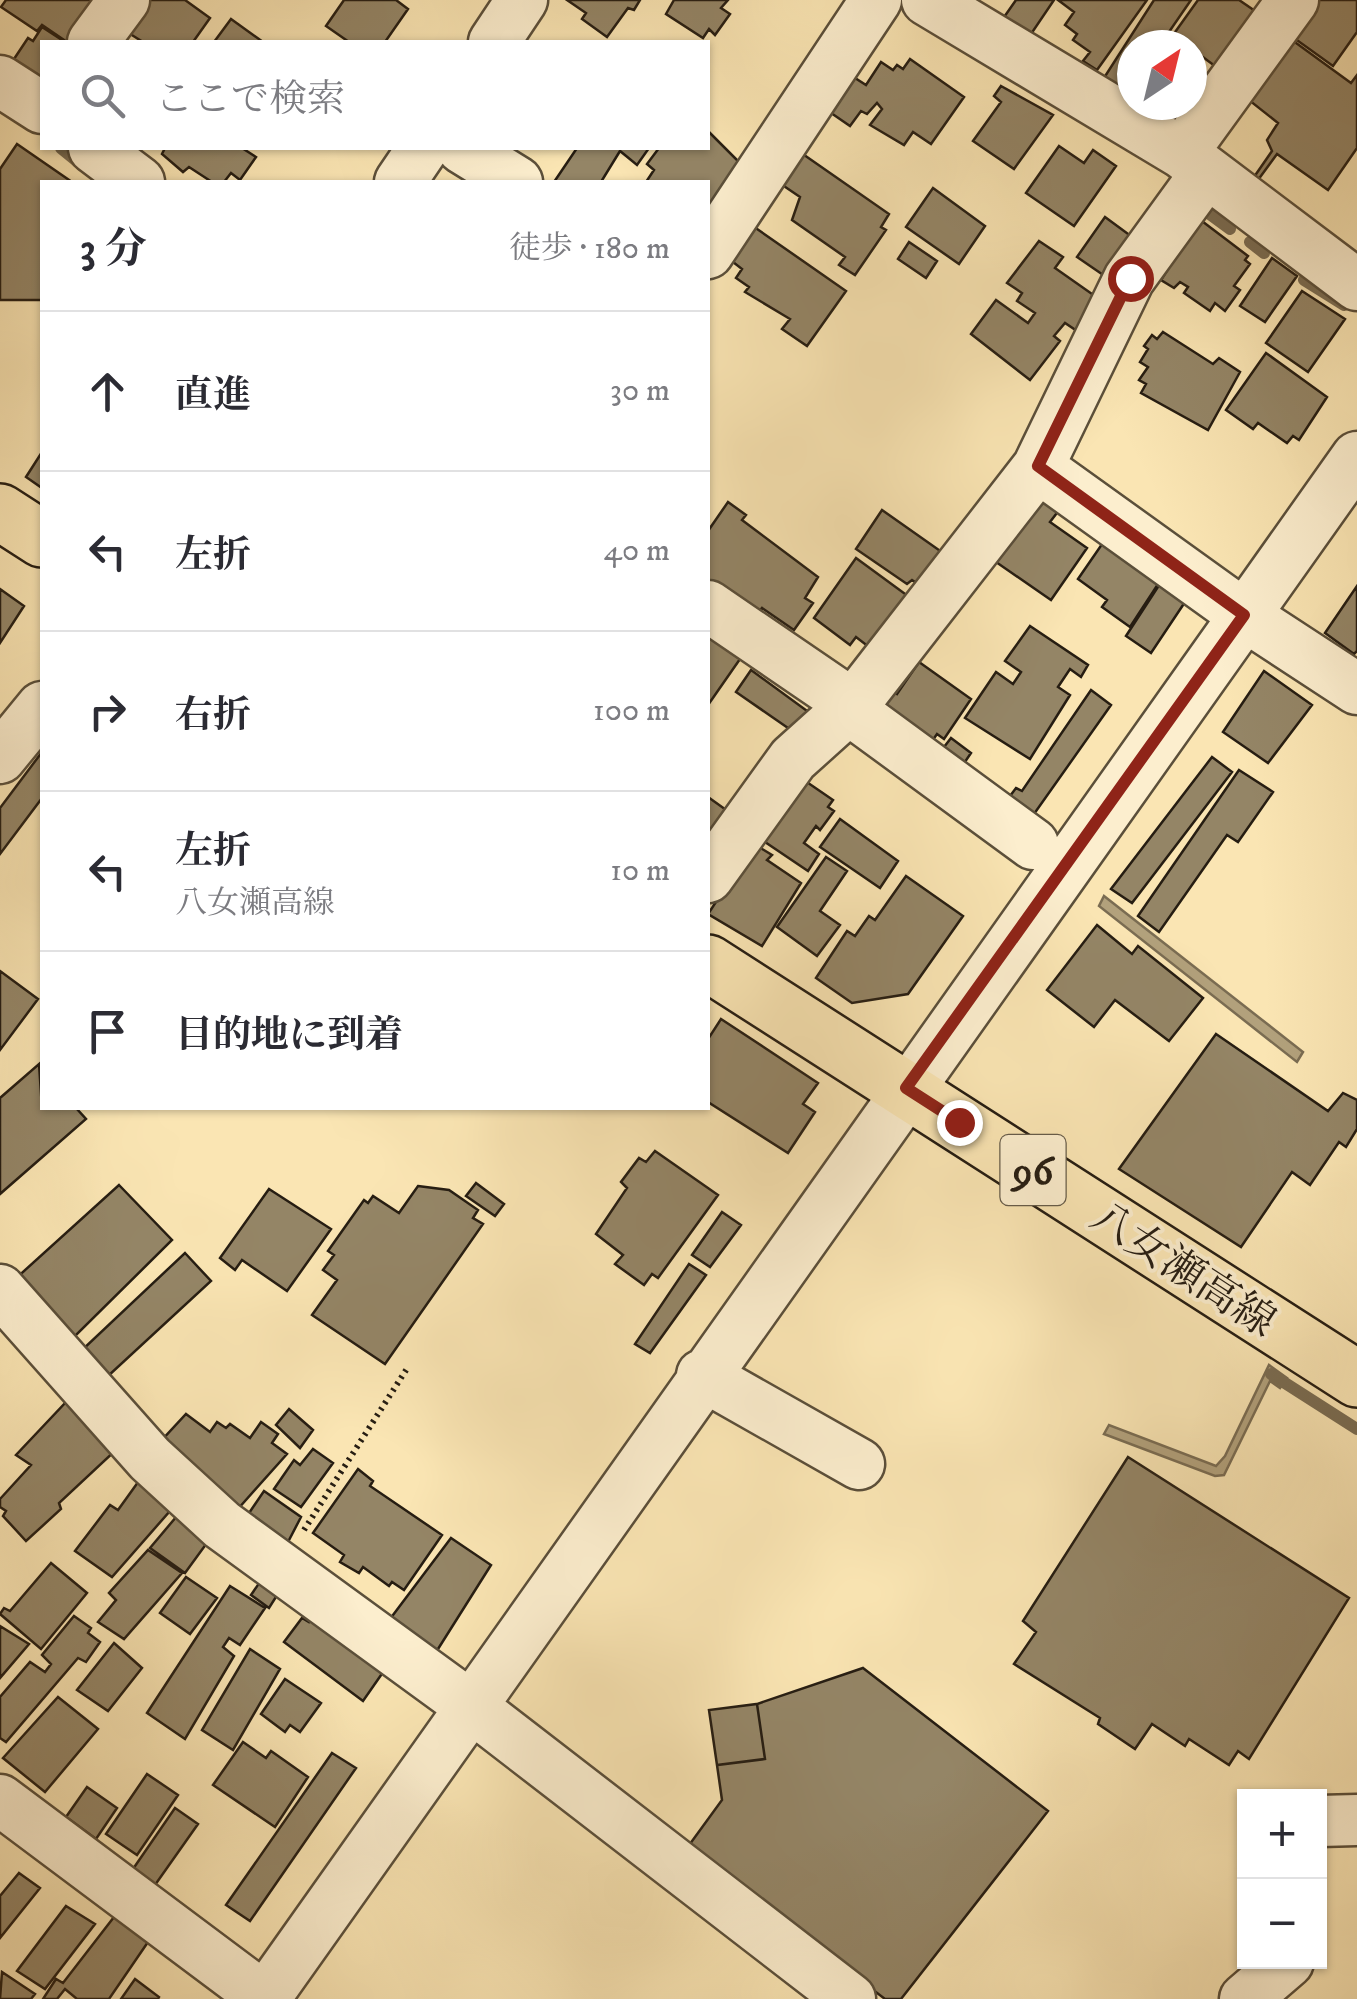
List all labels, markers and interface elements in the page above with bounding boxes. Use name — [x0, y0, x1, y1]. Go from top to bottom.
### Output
north arrow — [1117, 30, 1207, 120]
search box — [40, 40, 710, 150]
icon: search — [75, 68, 130, 123]
text: ここで検索 — [155, 76, 345, 124]
text: 3 分 — [80, 224, 147, 276]
text: 徒歩 · 180 m — [509, 229, 670, 269]
route start — [1108, 256, 1154, 302]
icon: ahead — [80, 364, 135, 419]
text: 30 m — [610, 371, 670, 411]
text: 直進 — [175, 372, 251, 420]
icon: left — [80, 524, 135, 579]
text: 40 m — [603, 531, 670, 571]
text: 左折 — [175, 532, 251, 580]
icon: right — [80, 684, 135, 739]
text: 100 m — [593, 691, 670, 731]
text: 右折 — [175, 692, 251, 740]
text: 左折 — [175, 828, 251, 876]
icon: left — [80, 844, 135, 899]
text: 10 m — [610, 851, 670, 891]
text: 八女瀬高線 — [175, 884, 335, 924]
icon: arrive — [80, 1004, 135, 1059]
text: 目的地に到着 — [175, 1012, 403, 1060]
route end — [937, 1100, 983, 1146]
road number: 96 — [1000, 1135, 1066, 1205]
street label: 八女瀬高線 — [1080, 1192, 1285, 1350]
map controls — [1237, 1789, 1327, 1969]
button: + — [1237, 1789, 1327, 1879]
button: − — [1237, 1879, 1327, 1969]

